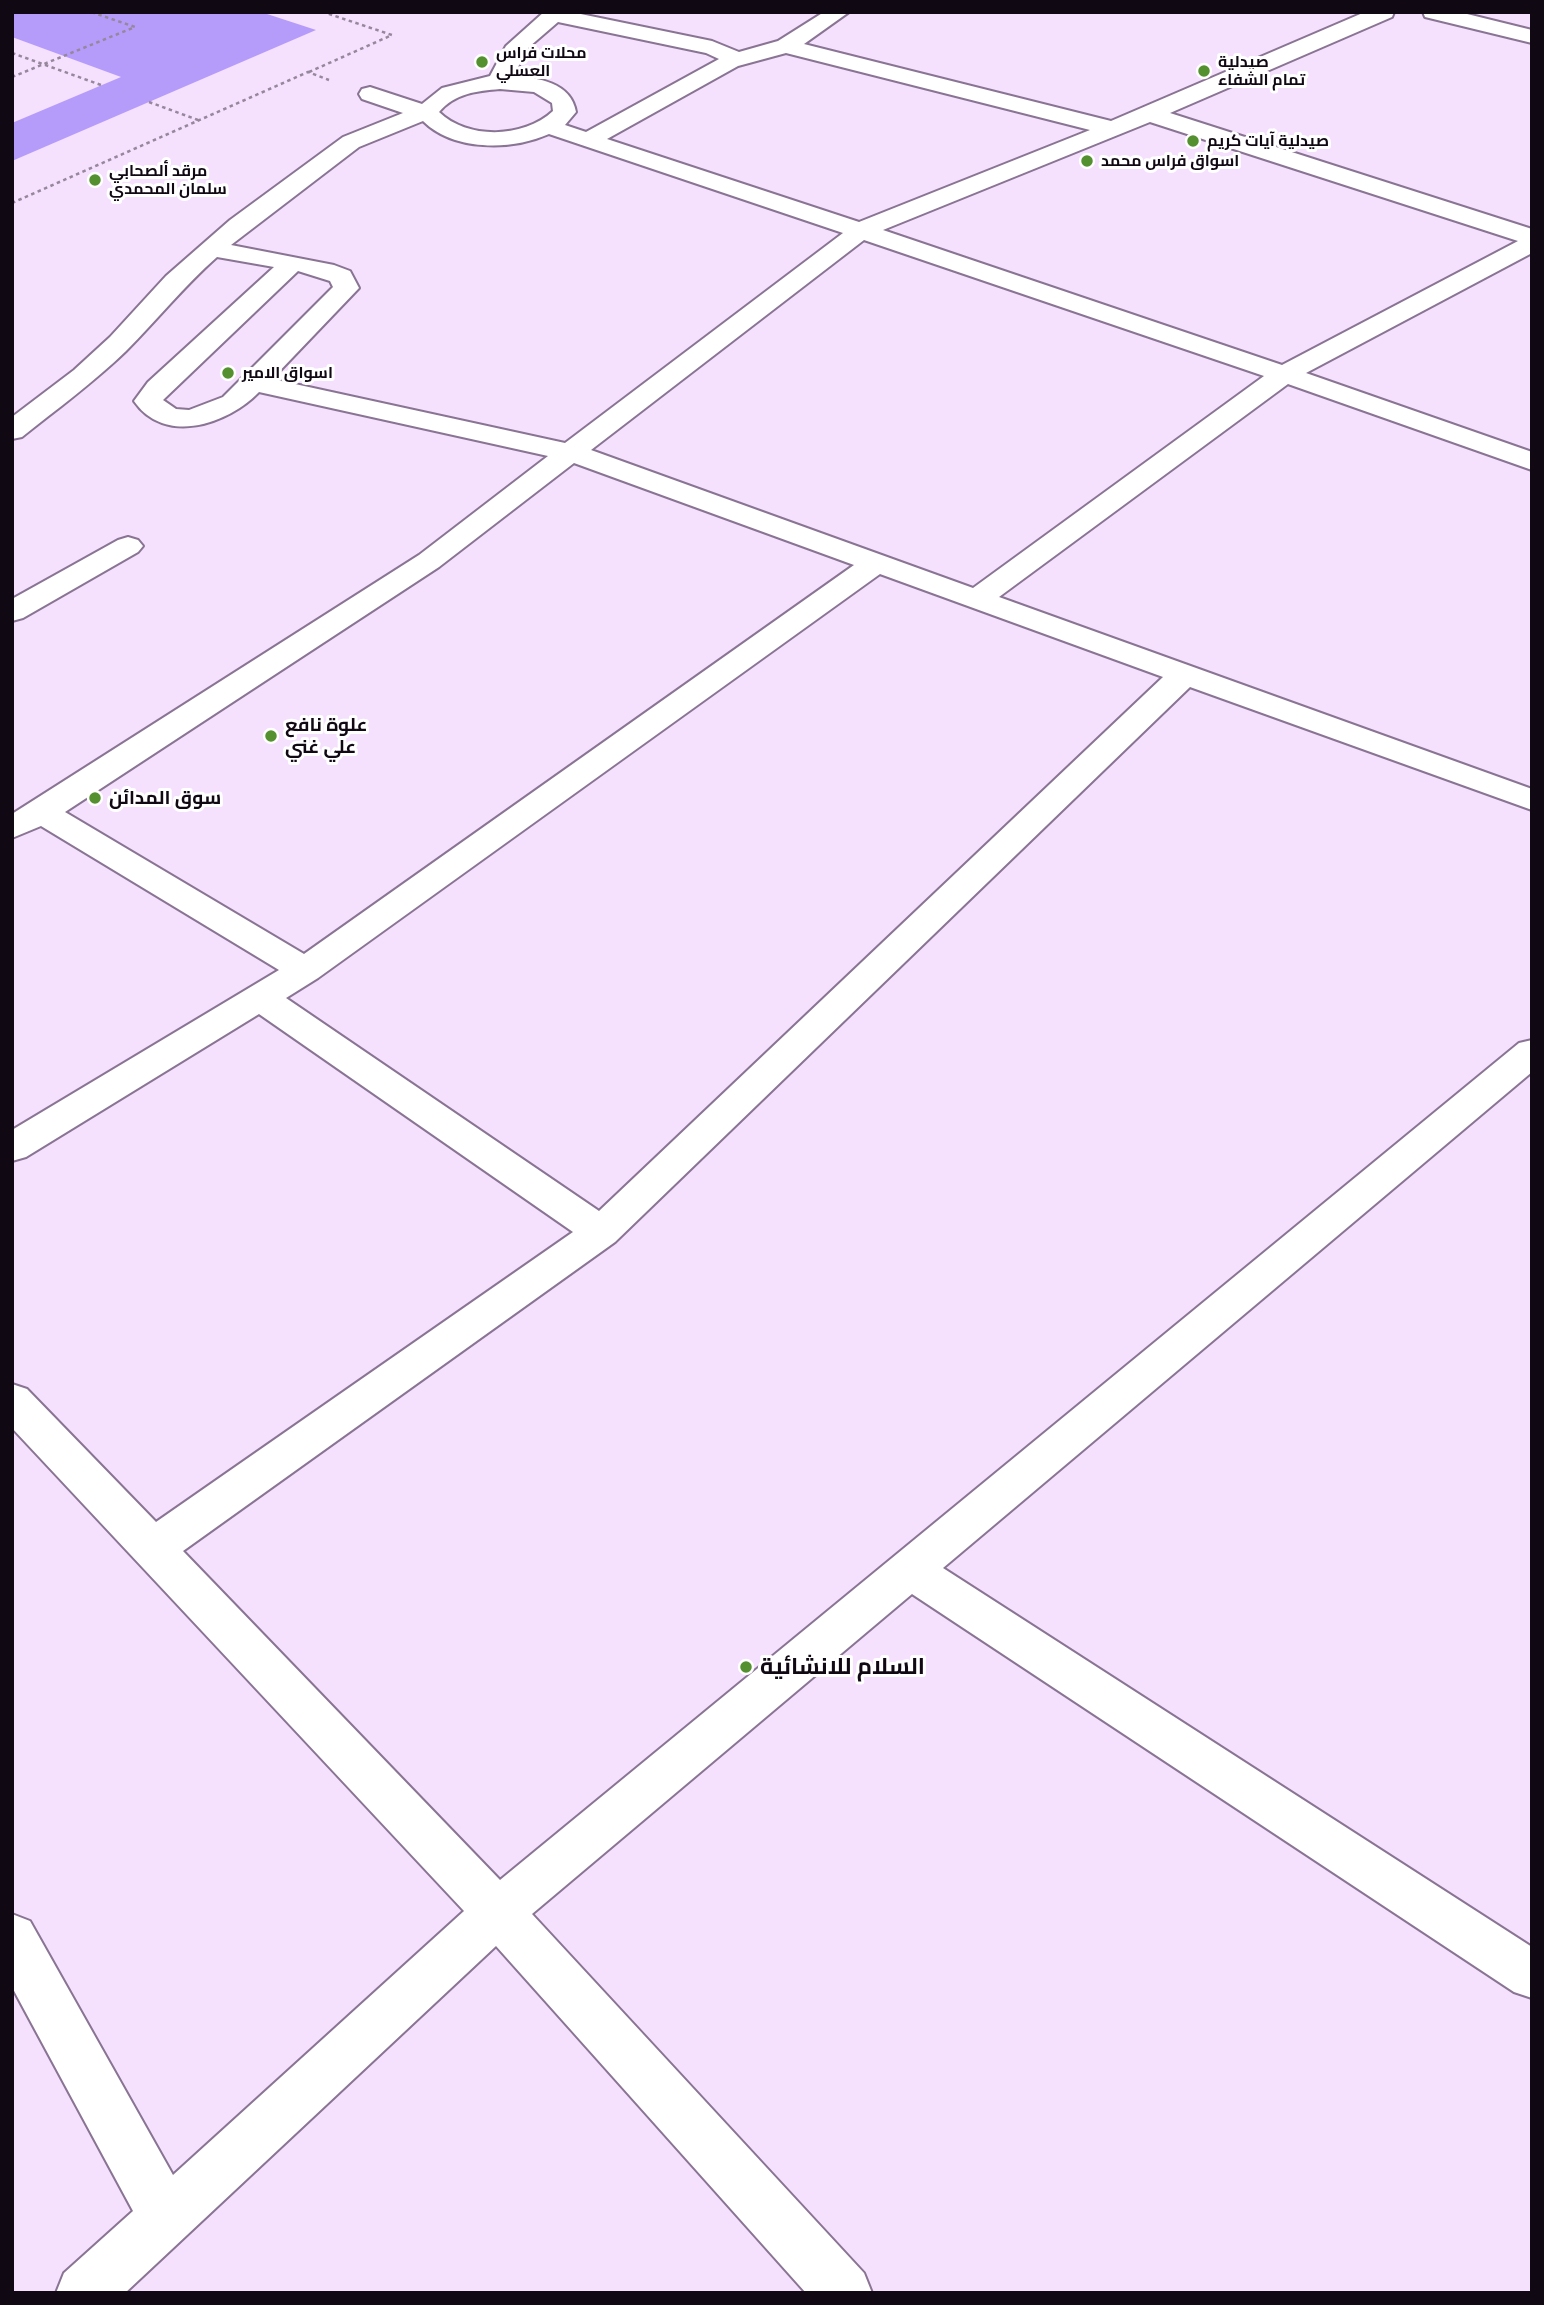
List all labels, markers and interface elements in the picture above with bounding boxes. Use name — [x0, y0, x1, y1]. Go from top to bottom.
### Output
place label: محلات فراس العسلي — [496, 43, 587, 81]
place label: صيدلية تمام الشفاء — [1218, 52, 1305, 90]
marker: محلات فراس العسلي — [474, 54, 490, 70]
marker: صيدلية تمام الشفاء — [1196, 63, 1212, 79]
place label: صيدلية آيات كريم — [1207, 131, 1329, 151]
marker: صيدلية آيات كريم — [1185, 133, 1201, 149]
place label: اسواق فراس محمد — [1101, 151, 1239, 171]
marker: اسواق فراس محمد — [1079, 153, 1095, 169]
place label: مرقد ألصحابي سلمان المحمدي — [109, 161, 227, 199]
marker: مرقد ألصحابي سلمان المحمدي — [87, 172, 103, 188]
place label: اسواق الامير — [242, 363, 333, 383]
marker: اسواق الامير — [220, 365, 236, 381]
place label: علوة نافع علي غني — [285, 714, 368, 758]
marker: علوة نافع علي غني — [263, 728, 279, 744]
place label: سوق المدائن — [109, 787, 221, 809]
marker: سوق المدائن — [87, 790, 103, 806]
place label: السلام للانشائية — [760, 1653, 925, 1681]
marker: السلام للانشائية — [738, 1659, 754, 1675]

